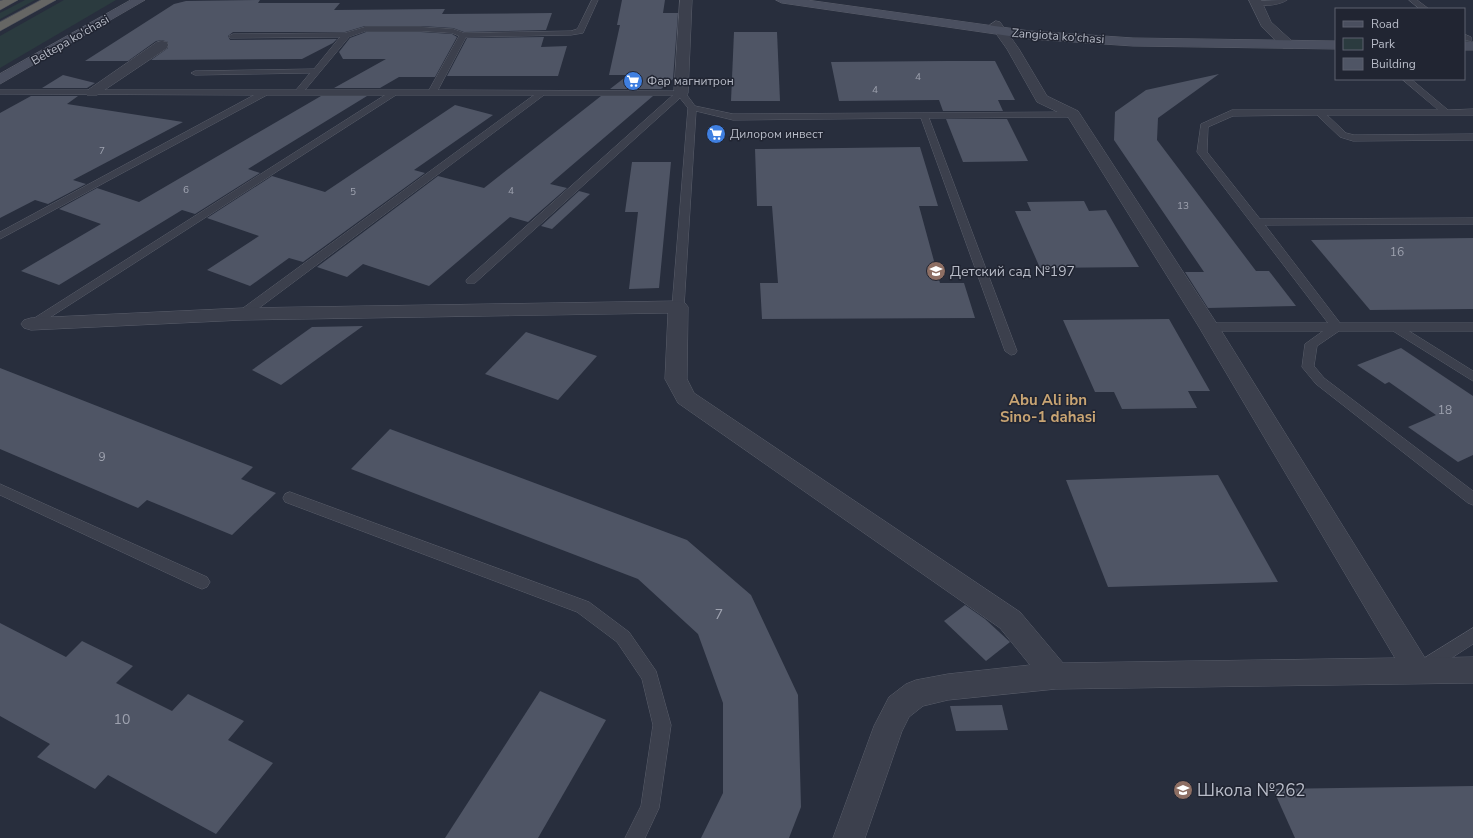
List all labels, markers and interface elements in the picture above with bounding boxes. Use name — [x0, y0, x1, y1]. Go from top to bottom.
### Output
legend — [1335, 8, 1465, 80]
street label: Beltepa ko'chasi — [28, 11, 112, 69]
text: Road — [1371, 16, 1399, 32]
street label: Zangiota ko'chasi — [1011, 25, 1105, 47]
text: Park — [1371, 36, 1396, 52]
text: Building — [1371, 56, 1416, 72]
supermarket icon: Фар магнитрон — [622, 70, 644, 92]
house number: 4 — [915, 70, 921, 84]
place label: Фар магнитрон — [647, 73, 734, 89]
house number: 4 — [872, 83, 878, 97]
supermarket icon: Дилором инвест — [705, 123, 727, 145]
place label: Дилором инвест — [730, 126, 824, 142]
house number: 7 — [99, 144, 105, 158]
house number: 6 — [183, 183, 189, 197]
house number: 4 — [508, 184, 514, 198]
house number: 5 — [350, 185, 356, 199]
house number: 13 — [1177, 199, 1189, 213]
house number: 16 — [1390, 244, 1404, 260]
school or university icon: Детский сад №197 — [925, 260, 947, 282]
place label: Детский сад №197 — [950, 262, 1075, 281]
district label: Abu Ali ibn Sino-1 dahasi — [1000, 390, 1096, 427]
house number: 18 — [1438, 402, 1452, 418]
house number: 9 — [98, 449, 106, 465]
house number: 7 — [715, 605, 723, 624]
house number: 10 — [114, 710, 130, 729]
school or university icon: Школа №262 — [1172, 779, 1194, 801]
place label: Школа №262 — [1197, 779, 1306, 802]

